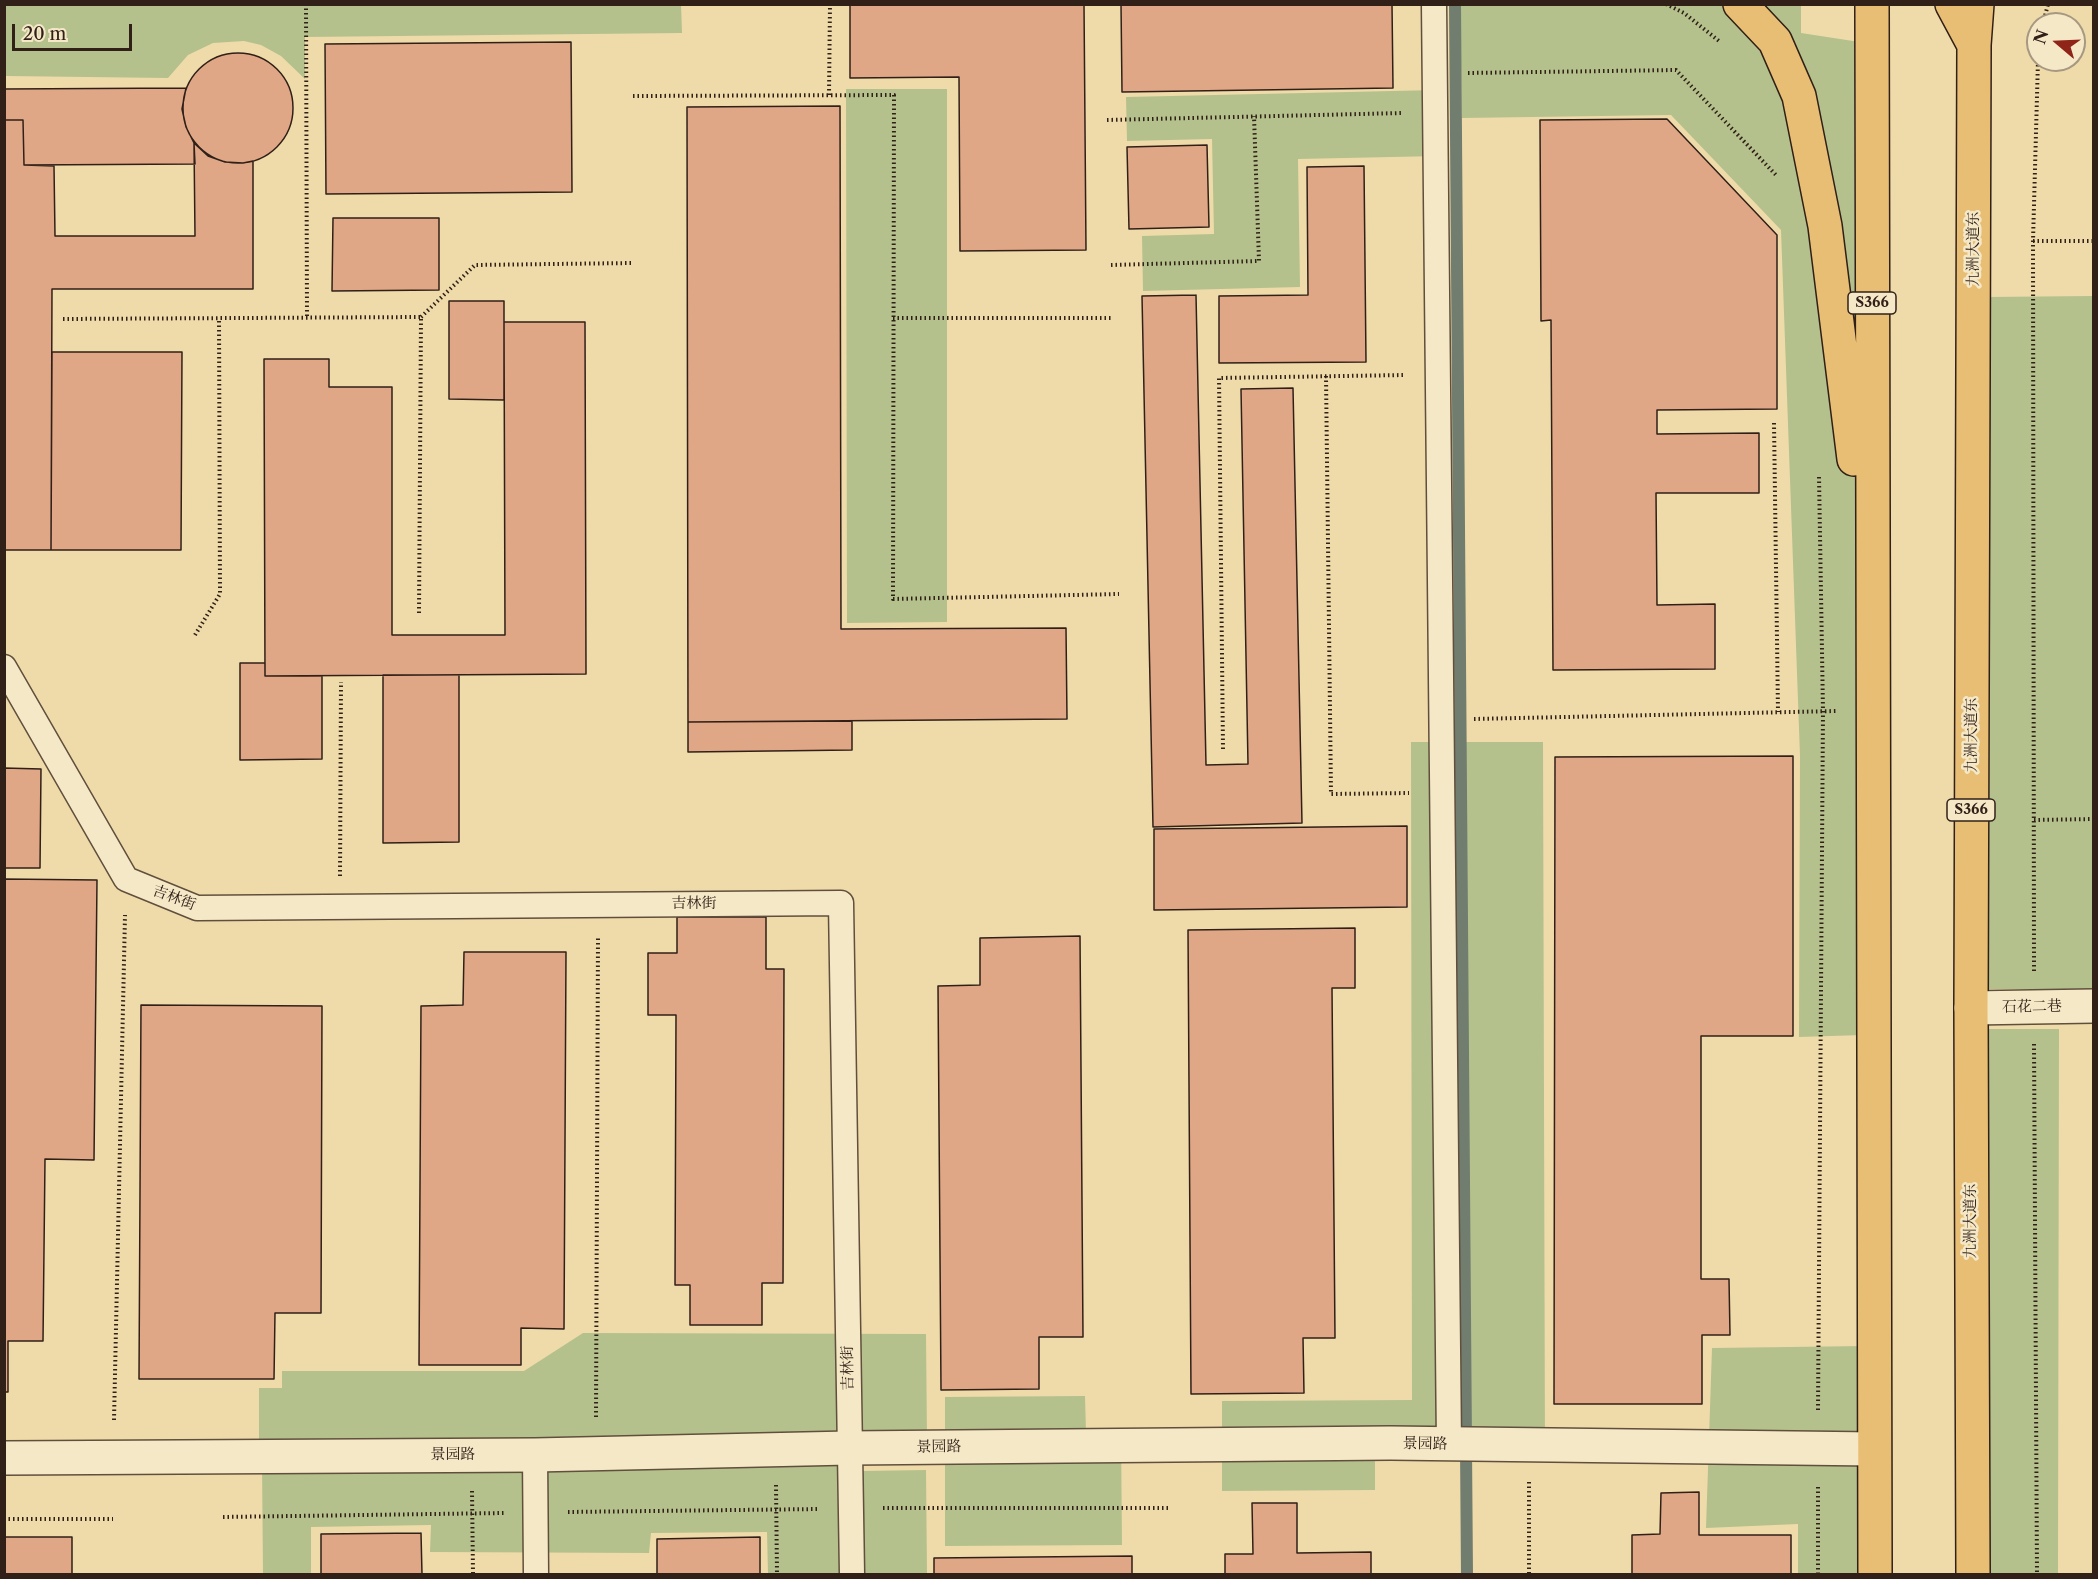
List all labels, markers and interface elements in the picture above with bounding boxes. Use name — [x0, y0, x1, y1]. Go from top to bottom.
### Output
scale bar — [15, 12, 135, 50]
north arrow — [2026, 12, 2086, 72]
text: 20 m — [23, 23, 66, 45]
text: N — [2029, 27, 2053, 47]
street label: 九洲大道东 — [1965, 212, 1983, 286]
road number: S366 — [1848, 292, 1896, 314]
street label: 九洲大道东 — [1963, 698, 1981, 772]
road number: S366 — [1947, 799, 1995, 821]
street label: 吉林街 — [150, 882, 198, 914]
street label: 吉林街 — [672, 895, 716, 913]
street label: 石花二巷 — [2002, 997, 2062, 1017]
street label: 九洲大道东 — [1962, 1184, 1980, 1258]
street label: 吉林街 — [839, 1345, 857, 1391]
street label: 景园路 — [1402, 1435, 1448, 1453]
street label: 景园路 — [916, 1438, 962, 1456]
street label: 景园路 — [431, 1446, 475, 1464]

